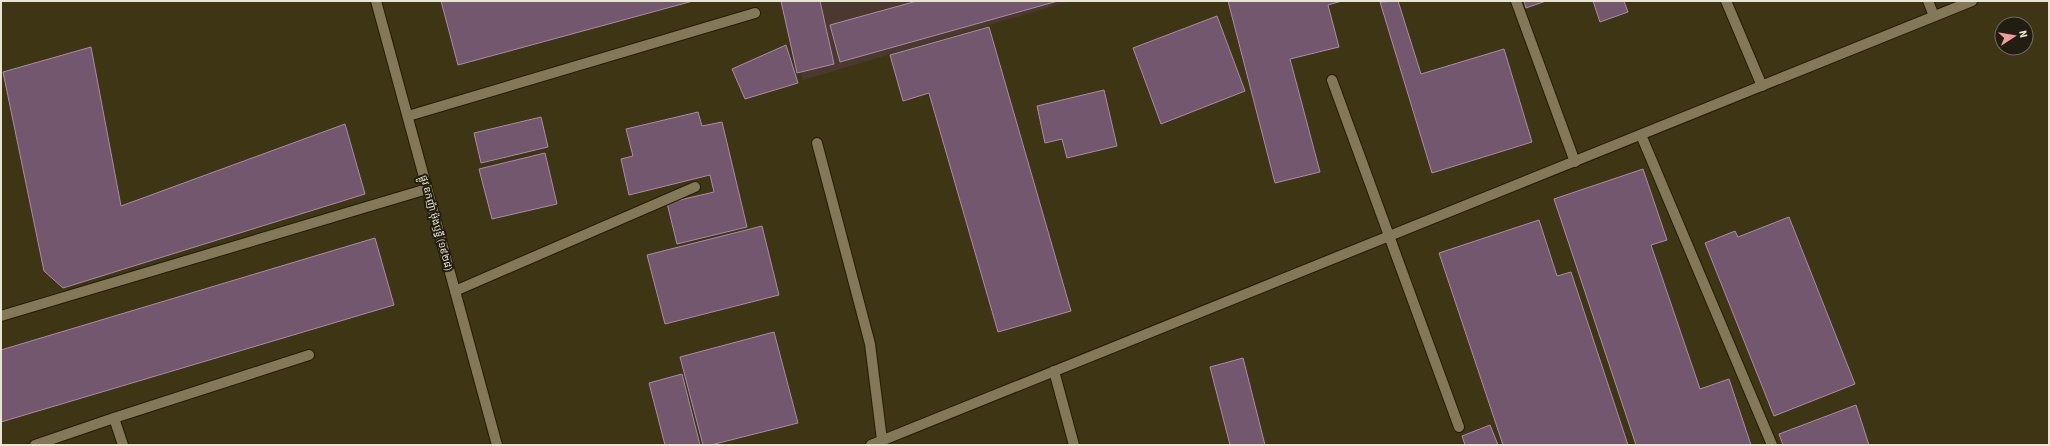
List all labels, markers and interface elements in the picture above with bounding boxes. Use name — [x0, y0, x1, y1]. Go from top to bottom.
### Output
north arrow — [1994, 16, 2034, 56]
text: N — [2015, 29, 2031, 39]
street label: ផ្លូវ ឧកញ៉ា ម៉ុងឫទ្ធី (១៩២៨) — [415, 174, 455, 273]

